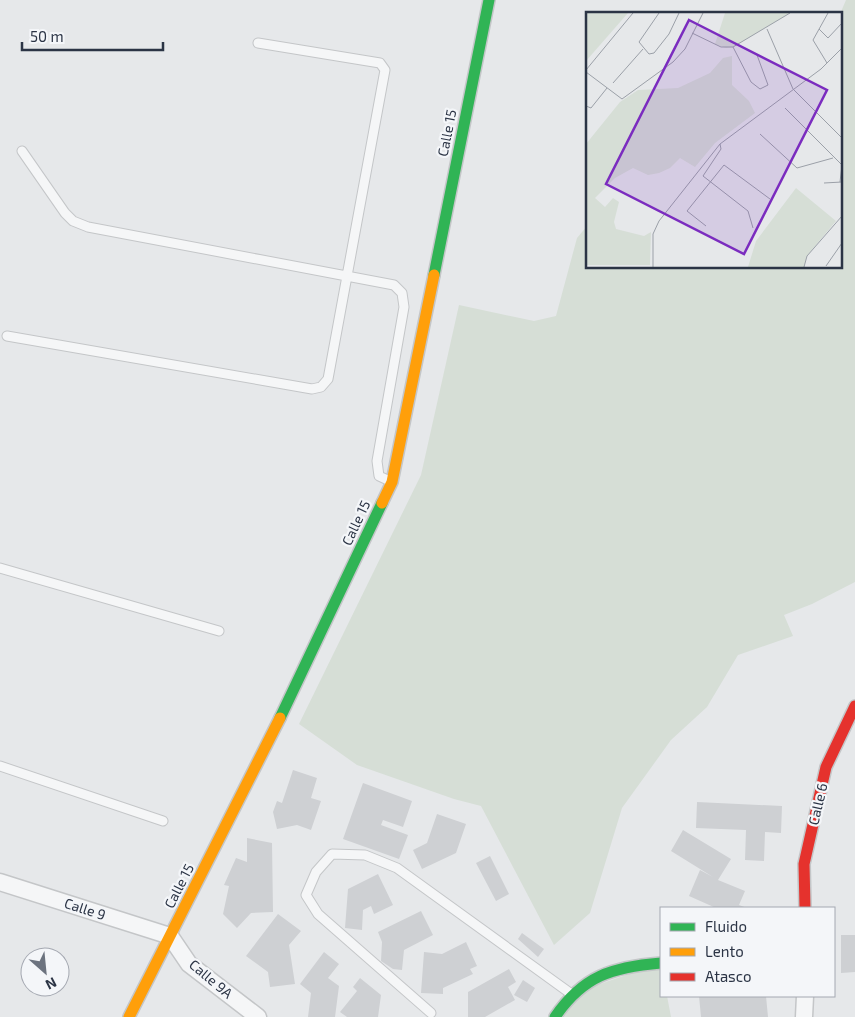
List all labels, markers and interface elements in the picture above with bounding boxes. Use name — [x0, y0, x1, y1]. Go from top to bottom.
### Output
inset map — [586, 12, 842, 269]
scale bar — [22, 20, 164, 52]
text: 50 m — [30, 27, 64, 45]
street label: Calle 15 — [434, 108, 459, 158]
street label: Calle 15 — [338, 498, 373, 548]
street label: Calle 6 — [804, 781, 831, 827]
street label: Calle 15 — [160, 861, 197, 911]
street label: Calle 9 — [62, 894, 108, 923]
legend — [660, 907, 835, 997]
text: Fluido — [705, 917, 747, 935]
text: Lento — [705, 942, 744, 960]
north arrow — [20, 947, 70, 997]
street label: Calle 9A — [186, 956, 237, 1002]
text: Atasco — [705, 967, 751, 985]
text: N — [43, 974, 59, 994]

